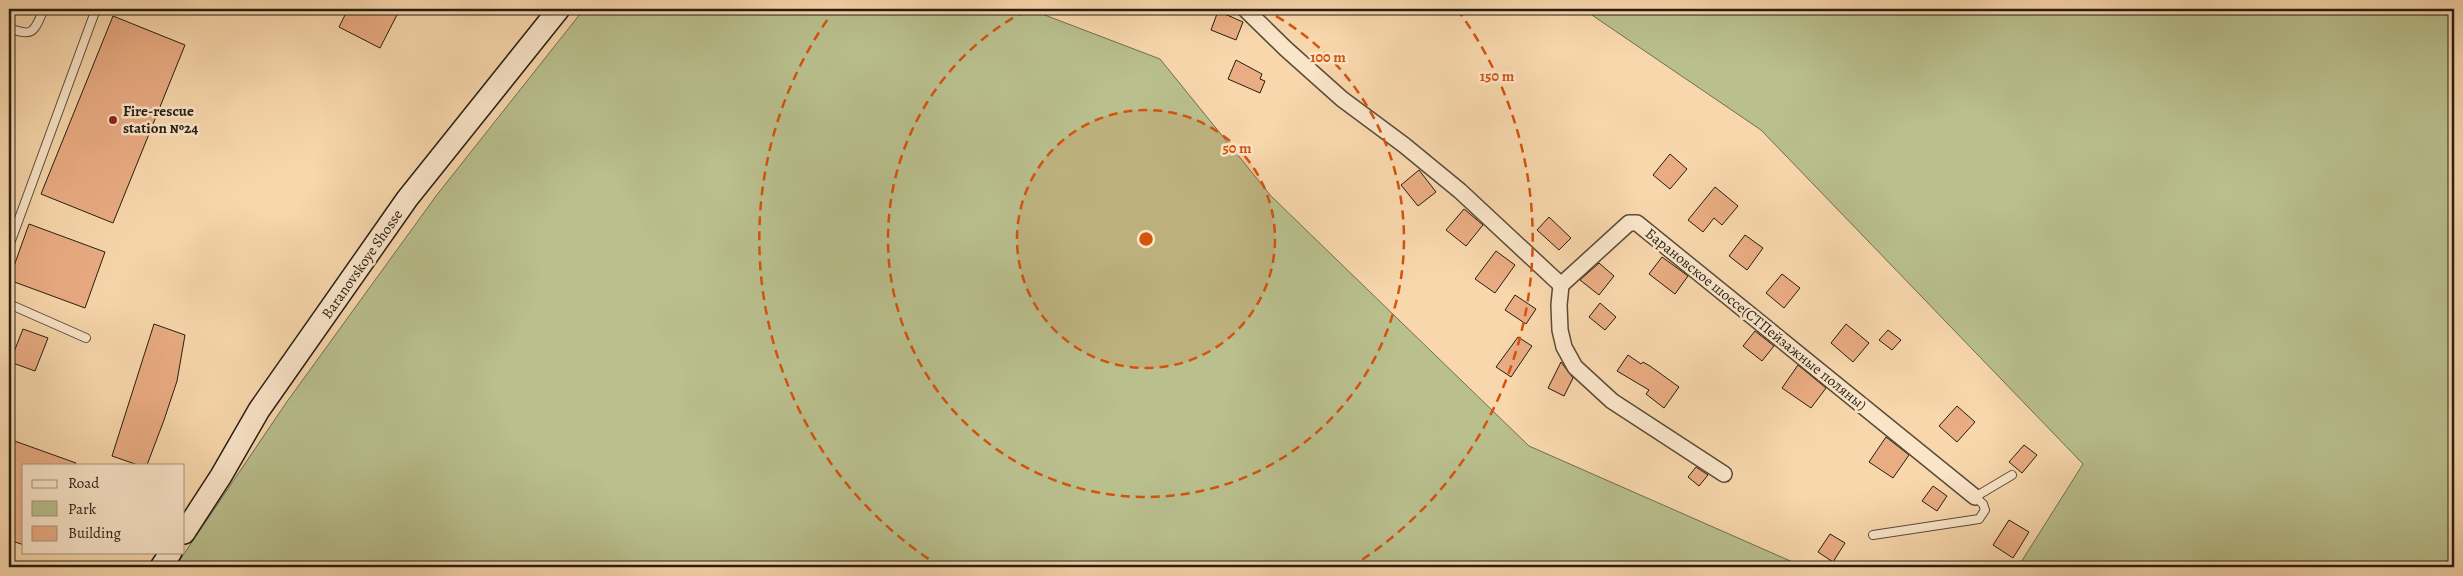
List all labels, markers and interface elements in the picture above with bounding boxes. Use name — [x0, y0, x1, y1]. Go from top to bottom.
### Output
text: 100 m — [1310, 47, 1346, 67]
text: 150 m — [1480, 66, 1515, 86]
place label: Fire-rescue station №24 — [123, 101, 198, 138]
marker: Fire-rescue station №24 — [107, 114, 119, 126]
text: 50 m — [1222, 138, 1252, 158]
street label: Baranovskoye Shosse — [317, 205, 407, 323]
street label: Барановское шоссе(СТПейзажные поляны) — [1641, 223, 1871, 415]
centre of rings — [1137, 230, 1155, 248]
legend — [22, 464, 185, 554]
text: Road — [68, 473, 100, 493]
text: Park — [68, 499, 97, 519]
text: Building — [68, 523, 121, 543]

